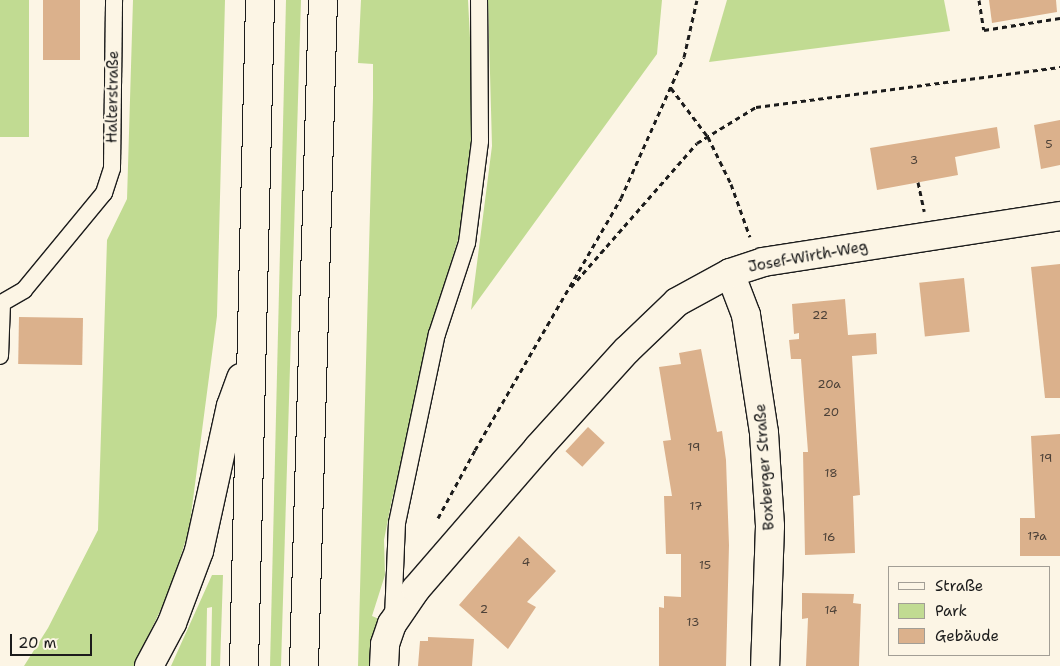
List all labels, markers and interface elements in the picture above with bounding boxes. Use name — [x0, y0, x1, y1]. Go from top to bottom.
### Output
street label: Halterstraße — [103, 51, 123, 143]
house number: 5 — [1045, 138, 1053, 152]
house number: 3 — [910, 154, 918, 168]
street label: Josef-Wirth-Weg — [747, 238, 869, 276]
house number: 22 — [812, 309, 828, 323]
house number: 20a — [817, 378, 841, 392]
street label: Boxberger Straße — [752, 403, 778, 531]
house number: 20 — [823, 406, 839, 420]
house number: 19 — [688, 441, 700, 455]
house number: 19 — [1040, 452, 1052, 466]
house number: 18 — [824, 467, 838, 481]
house number: 17 — [690, 500, 702, 514]
house number: 17a — [1027, 530, 1047, 544]
house number: 16 — [822, 531, 836, 545]
house number: 4 — [522, 556, 530, 570]
house number: 15 — [699, 559, 711, 573]
legend — [888, 566, 1050, 656]
text: Straße — [935, 576, 983, 596]
text: Park — [935, 601, 967, 621]
house number: 2 — [480, 603, 488, 617]
house number: 14 — [825, 604, 837, 618]
house number: 13 — [687, 616, 699, 630]
scale bar — [12, 624, 95, 656]
text: Gebäude — [935, 626, 999, 646]
text: 20 m — [18, 633, 57, 653]

